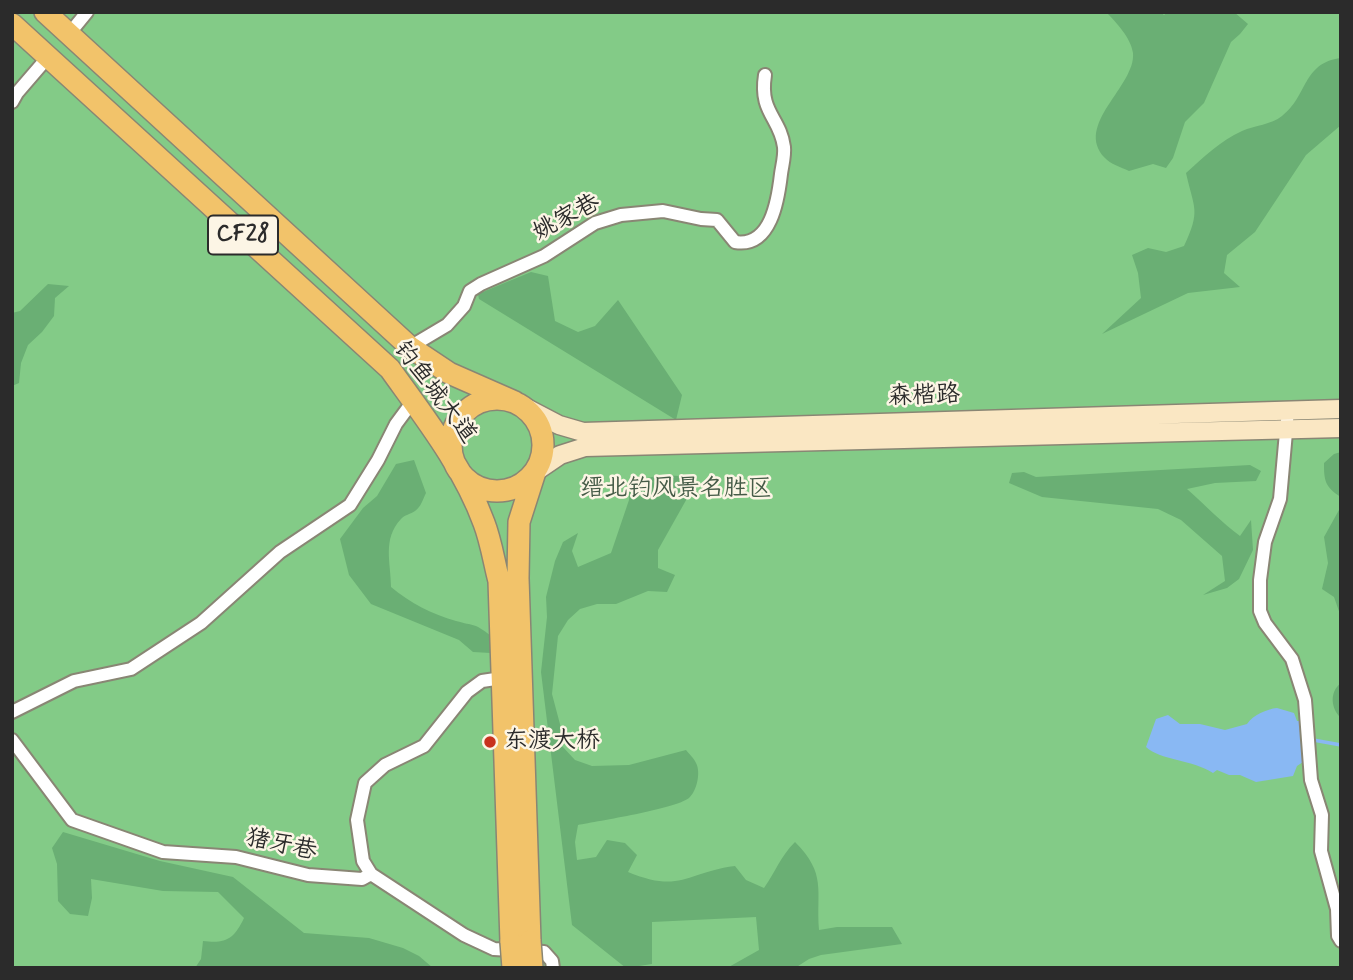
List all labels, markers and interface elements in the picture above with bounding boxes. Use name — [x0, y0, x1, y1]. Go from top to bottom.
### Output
street label: 姚家巷 — [528, 189, 606, 249]
road number: CF28 — [208, 216, 278, 254]
street label: 钓鱼城大道 — [386, 336, 482, 450]
street label: 森楷路 — [888, 381, 960, 413]
park label: 缙北钓风景名胜区 — [580, 476, 772, 504]
place label: 东渡大桥 — [504, 728, 600, 756]
marker: 东渡大桥 — [482, 734, 498, 750]
street label: 猪牙巷 — [243, 824, 319, 868]

